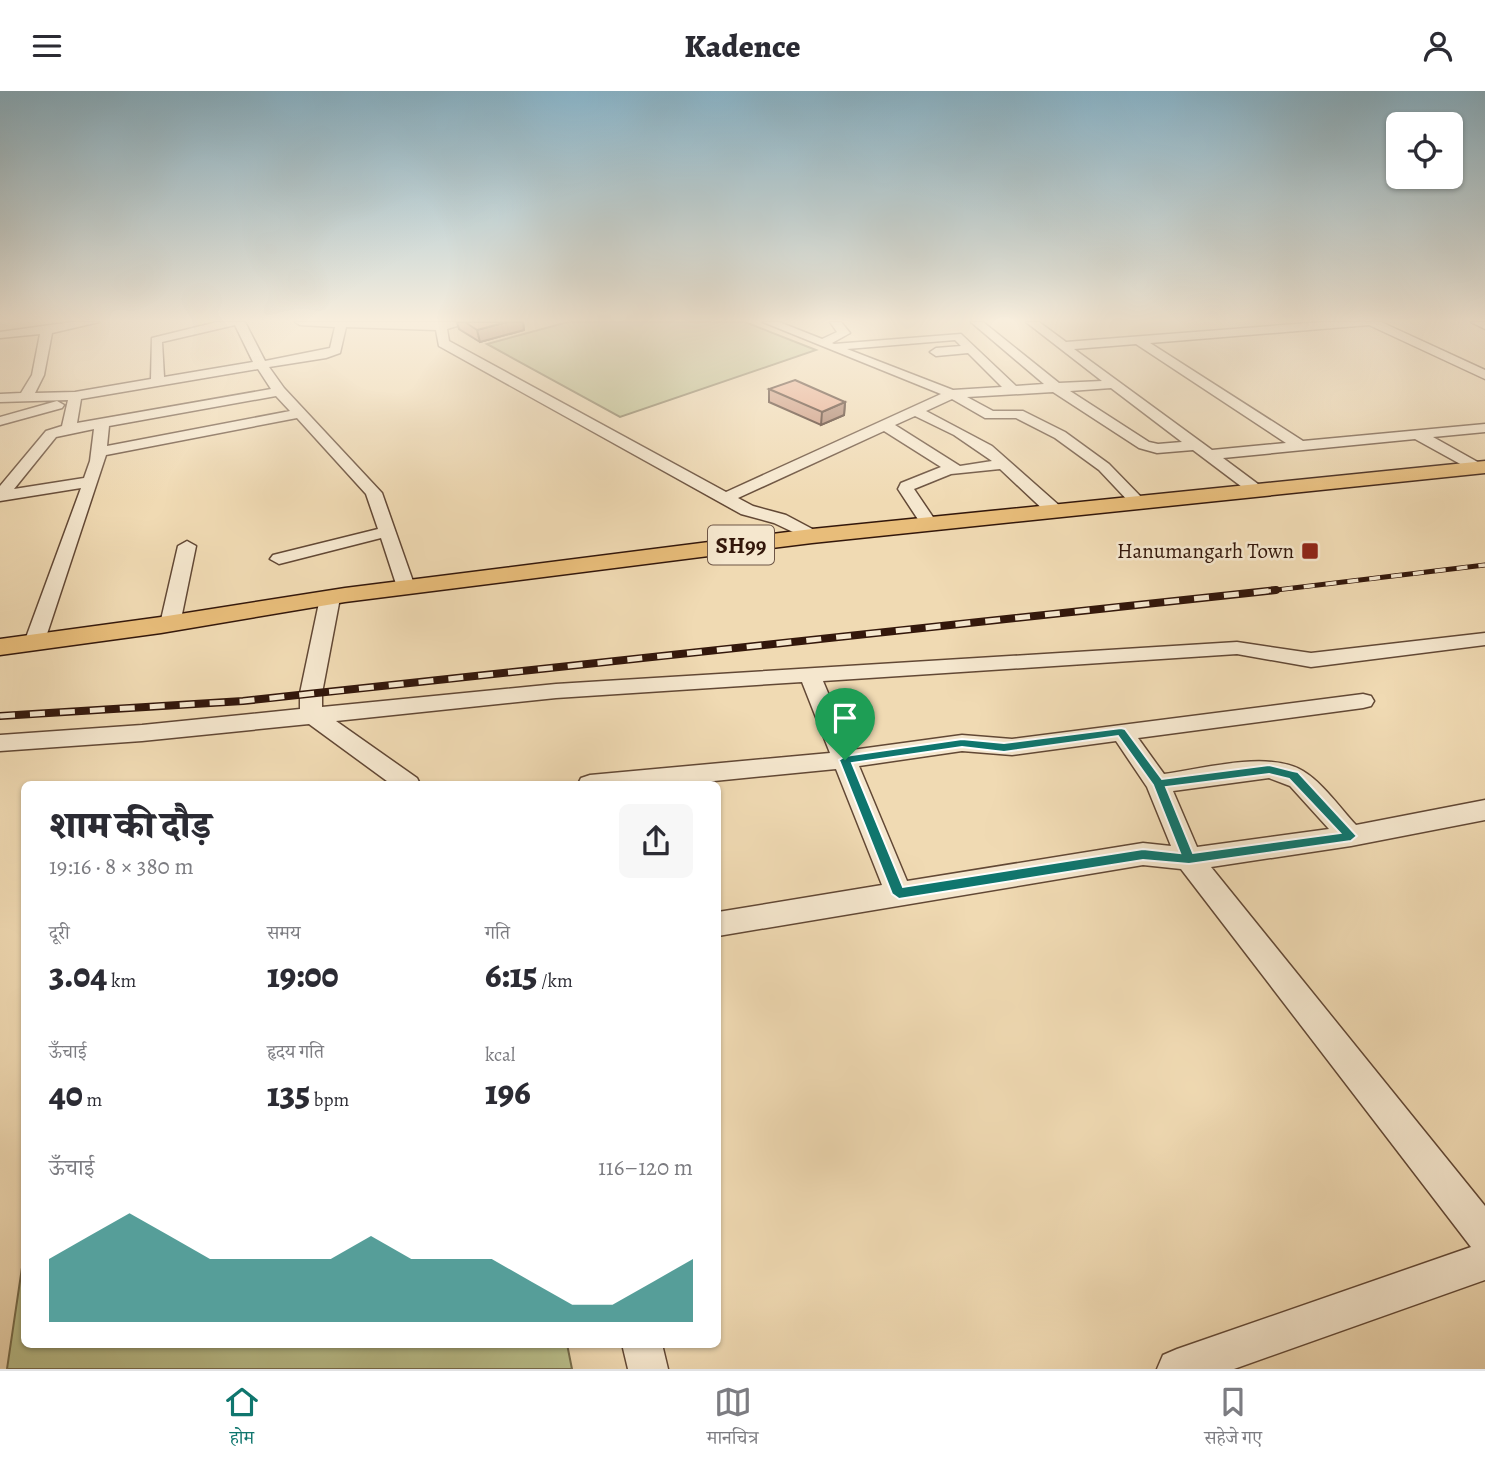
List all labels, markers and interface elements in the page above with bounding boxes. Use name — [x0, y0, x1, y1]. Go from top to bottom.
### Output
text: Kadence — [685, 24, 800, 68]
icon: menu — [28, 27, 66, 65]
icon: person — [1419, 27, 1457, 65]
map controls — [1386, 112, 1463, 189]
button: locate — [1386, 112, 1463, 189]
road number: SH99 — [708, 526, 774, 565]
place label: Hanumangarh Town — [1117, 537, 1294, 565]
marker: Hanumangarh Town — [1300, 541, 1320, 561]
pin — [815, 688, 875, 760]
icon: arrive — [826, 699, 864, 737]
text: शाम की दौड़ — [49, 799, 211, 851]
button: share — [619, 804, 693, 878]
text: 19:16 · 8 × 380 m — [49, 851, 194, 882]
text: दूरी — [49, 920, 70, 946]
text: समय — [267, 920, 300, 946]
text: गति — [485, 920, 510, 946]
text: 3.04 — [49, 951, 107, 999]
text: 19:00 — [267, 951, 339, 999]
text: 6:15 — [485, 951, 537, 999]
text: km — [107, 968, 136, 994]
text: /km — [537, 968, 573, 994]
text: ऊँचाई — [49, 1039, 86, 1065]
text: हृदय गति — [267, 1039, 324, 1065]
text: kcal — [485, 1042, 515, 1068]
text: 196 — [485, 1068, 531, 1116]
text: 40 — [49, 1070, 83, 1118]
text: 135 — [267, 1070, 310, 1118]
text: m — [83, 1087, 102, 1113]
text: bpm — [310, 1087, 349, 1113]
text: ऊँचाई — [49, 1152, 94, 1183]
text: 116–120 m — [598, 1152, 693, 1183]
tab: होम — [223, 1383, 261, 1456]
tab: मानचित्र — [707, 1383, 758, 1456]
tab: सहेजे गए — [1204, 1383, 1262, 1456]

